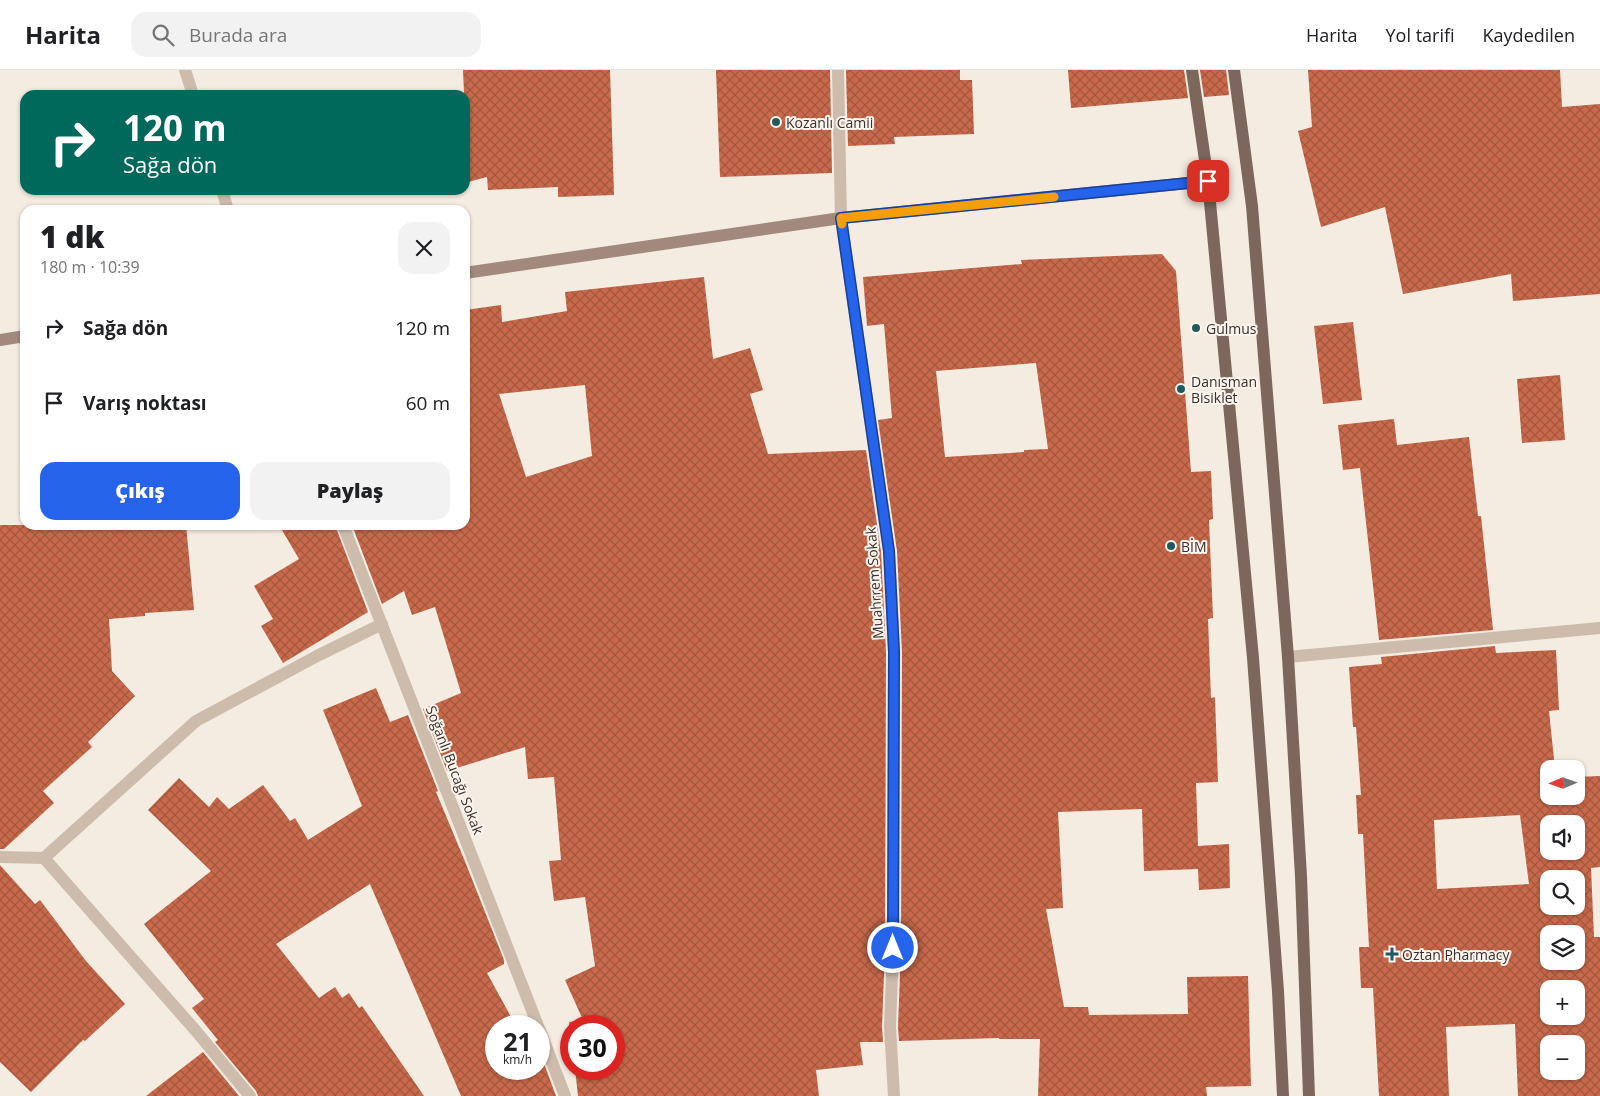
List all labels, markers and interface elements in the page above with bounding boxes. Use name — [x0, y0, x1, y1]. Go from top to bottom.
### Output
search box — [131, 12, 481, 57]
text: Harita — [25, 18, 101, 51]
icon: search — [149, 21, 177, 49]
text: Burada ara — [189, 22, 287, 48]
text: Harita — [1306, 23, 1358, 47]
text: Yol tarifi — [1386, 23, 1455, 47]
text: Kaydedilen — [1483, 23, 1575, 47]
text: 120 m — [123, 104, 227, 151]
icon: right — [40, 110, 105, 175]
place label: Kozanlı Camii — [786, 113, 873, 132]
marker: Kozanlı Camii — [770, 116, 782, 128]
text: Sağa dön — [123, 149, 217, 179]
pin — [1187, 160, 1229, 202]
icon: arrive — [1194, 167, 1222, 195]
text: 1 dk — [40, 216, 104, 257]
button: close — [398, 222, 450, 274]
text: 180 m · 10:39 — [40, 256, 140, 278]
icon: right — [40, 314, 68, 342]
text: Sağa dön — [83, 315, 168, 341]
text: 120 m — [395, 315, 450, 341]
place label: Gulmus — [1206, 319, 1257, 338]
marker: Gulmus — [1190, 322, 1202, 334]
place label: Danısman Bisiklet — [1191, 372, 1257, 407]
marker: Danısman Bisiklet — [1175, 383, 1187, 395]
icon: arrive — [40, 389, 68, 417]
text: Varış noktası — [83, 390, 207, 416]
text: 60 m — [406, 390, 450, 416]
button: Çıkış — [40, 462, 240, 520]
button: Paylaş — [250, 462, 450, 520]
street label: Muahrrem Sokak — [861, 526, 887, 640]
place label: BİM — [1181, 537, 1207, 556]
marker: BİM — [1165, 540, 1177, 552]
street label: Soğanlı Bucağı Sokak — [422, 703, 489, 838]
north arrow — [1540, 760, 1585, 805]
map controls — [1540, 760, 1585, 1080]
button: sound — [1540, 815, 1585, 860]
button: search — [1540, 870, 1585, 915]
position arrow — [866, 921, 918, 973]
button: layers — [1540, 925, 1585, 970]
place label: Oztan Pharmacy — [1402, 945, 1510, 964]
marker: Oztan Pharmacy — [1386, 948, 1398, 960]
button: + — [1540, 980, 1585, 1025]
speed limit sign: 30 — [560, 1015, 625, 1080]
text: 21 — [503, 1024, 532, 1058]
button: − — [1540, 1035, 1585, 1080]
text: km/h — [503, 1051, 532, 1068]

